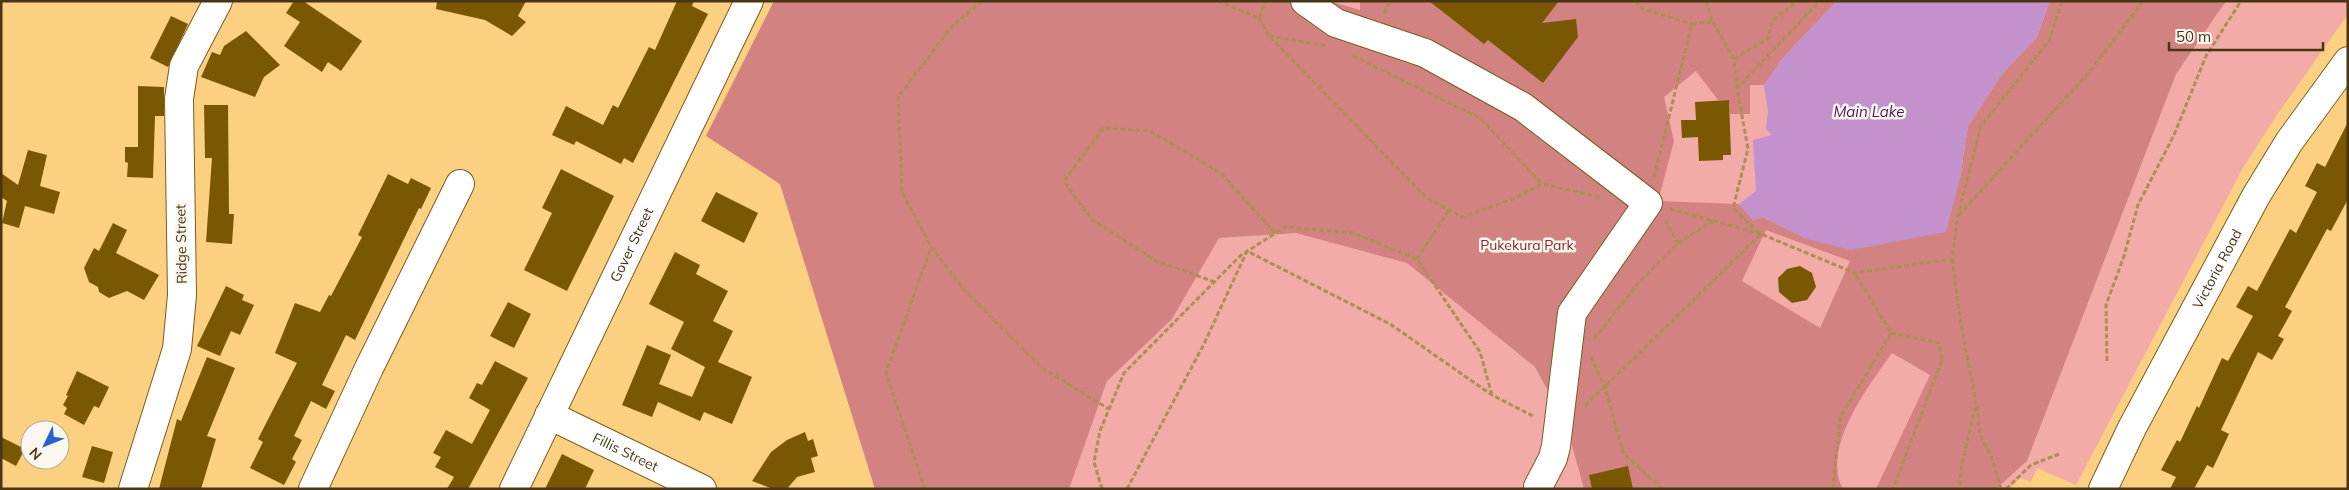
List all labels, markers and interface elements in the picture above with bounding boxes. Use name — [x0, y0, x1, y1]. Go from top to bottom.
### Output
scale bar — [2169, 20, 2323, 52]
text: 50 m — [2176, 27, 2211, 46]
water label: Main Lake — [1833, 102, 1905, 121]
street label: Ridge Street — [171, 204, 191, 284]
street label: Gover Street — [606, 205, 657, 285]
street label: Victoria Road — [2188, 226, 2246, 312]
park label: Pukekura Park — [1480, 236, 1575, 254]
north arrow — [20, 420, 70, 470]
street label: Fillis Street — [590, 429, 661, 476]
text: N — [25, 444, 46, 464]

